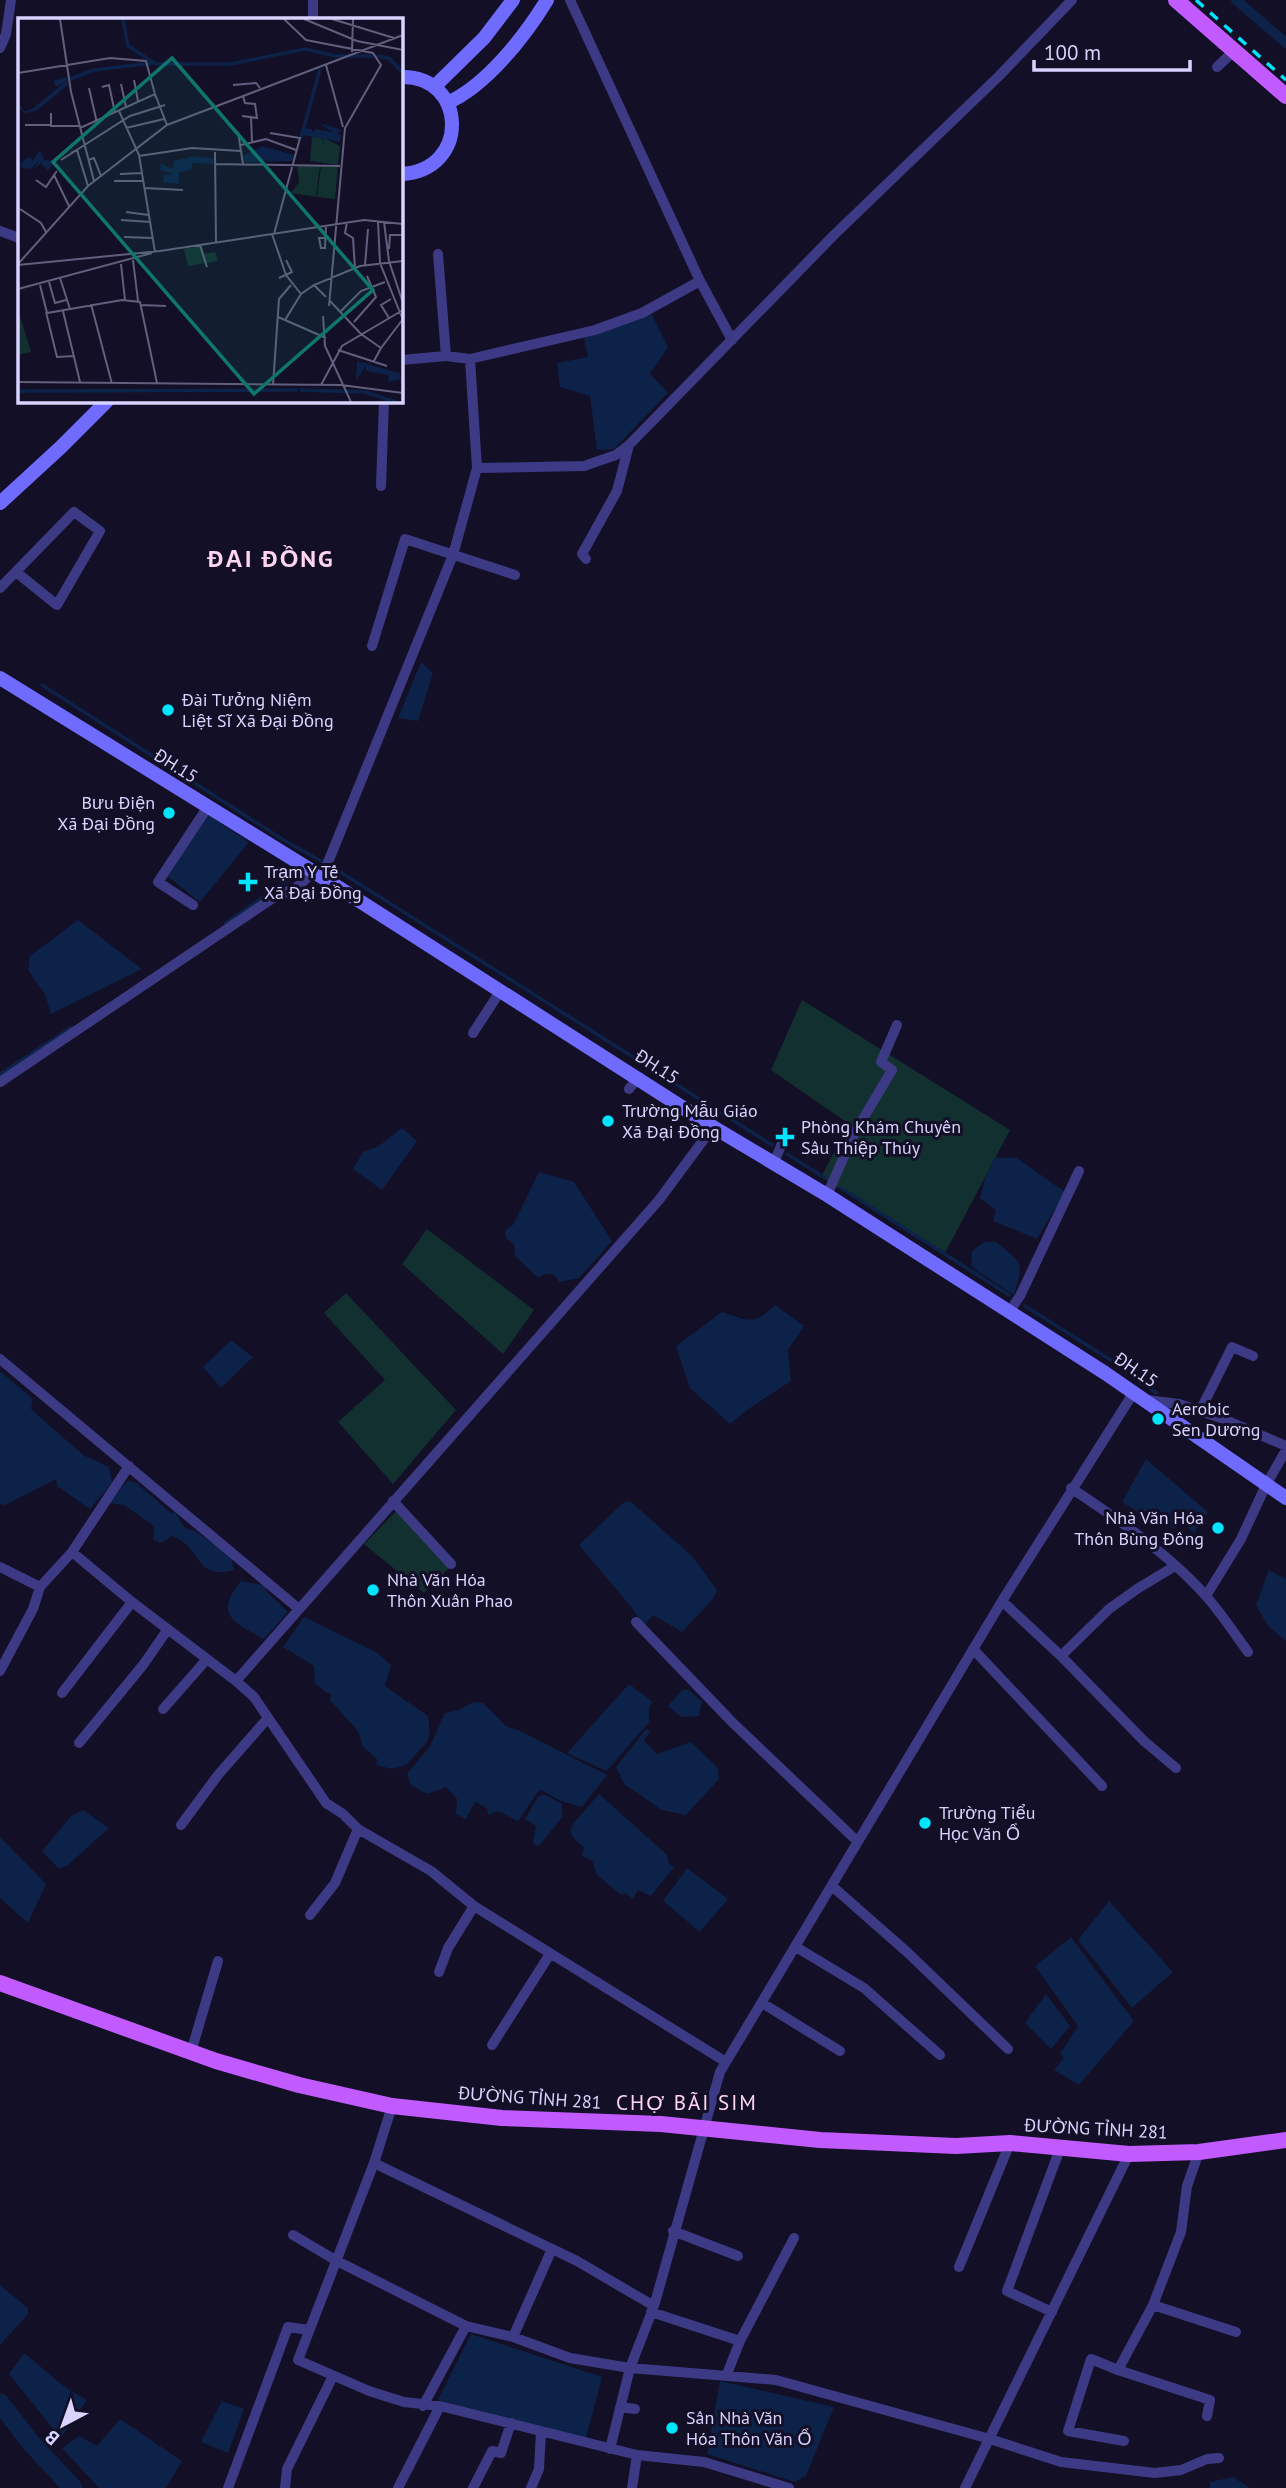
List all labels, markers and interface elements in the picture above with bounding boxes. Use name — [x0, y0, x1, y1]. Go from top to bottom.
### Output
inset map — [18, 18, 402, 402]
scale bar — [1034, 28, 1190, 72]
text: 100 m — [1044, 39, 1101, 66]
district label: ĐẠI ĐỒNG — [206, 543, 335, 574]
place label: Đài Tưởng Niệm Liệt Sĩ Xã Đại Đồng — [181, 688, 334, 732]
marker: Đài Tưởng Niệm Liệt Sĩ Xã Đại Đồng — [160, 702, 176, 718]
street label: ĐH.15 — [149, 743, 202, 788]
place label: Bưu Điện Xã Đại Đồng — [57, 791, 155, 835]
marker: Bưu Điện Xã Đại Đồng — [161, 805, 177, 821]
place label: Trạm Y Tế Xã Đại Đồng — [264, 860, 362, 904]
marker: Trạm Y Tế Xã Đại Đồng — [238, 872, 258, 892]
street label: ĐH.15 — [630, 1043, 683, 1089]
place label: Trường Mẫu Giáo Xã Đại Đồng — [622, 1099, 758, 1143]
marker: Trường Mẫu Giáo Xã Đại Đồng — [600, 1113, 616, 1129]
place label: Phòng Khám Chuyên Sâu Thiệp Thúy — [801, 1115, 961, 1159]
marker: Phòng Khám Chuyên Sâu Thiệp Thúy — [775, 1127, 795, 1147]
street label: ĐH.15 — [1109, 1346, 1162, 1392]
place label: Aerobic Sen Dương — [1172, 1397, 1261, 1441]
marker: Aerobic Sen Dương — [1150, 1411, 1166, 1427]
place label: Nhà Văn Hóa Thôn Bùng Đông — [1074, 1506, 1204, 1550]
marker: Nhà Văn Hóa Thôn Bùng Đông — [1210, 1520, 1226, 1536]
place label: Nhà Văn Hóa Thôn Xuân Phao — [387, 1568, 513, 1612]
marker: Nhà Văn Hóa Thôn Xuân Phao — [365, 1582, 381, 1598]
place label: Trường Tiểu Học Văn Ổ — [939, 1801, 1035, 1845]
marker: Trường Tiểu Học Văn Ổ — [917, 1815, 933, 1831]
street label: ĐƯỜNG TỈNH 281 — [457, 2081, 602, 2114]
district label: CHỢ BÃI SIM — [616, 2089, 758, 2116]
street label: ĐƯỜNG TỈNH 281 — [1023, 2113, 1168, 2144]
north arrow — [28, 2390, 98, 2460]
place label: Sân Nhà Văn Hóa Thôn Văn Ổ — [686, 2406, 812, 2450]
marker: Sân Nhà Văn Hóa Thôn Văn Ổ — [664, 2420, 680, 2436]
text: B — [40, 2425, 64, 2451]

